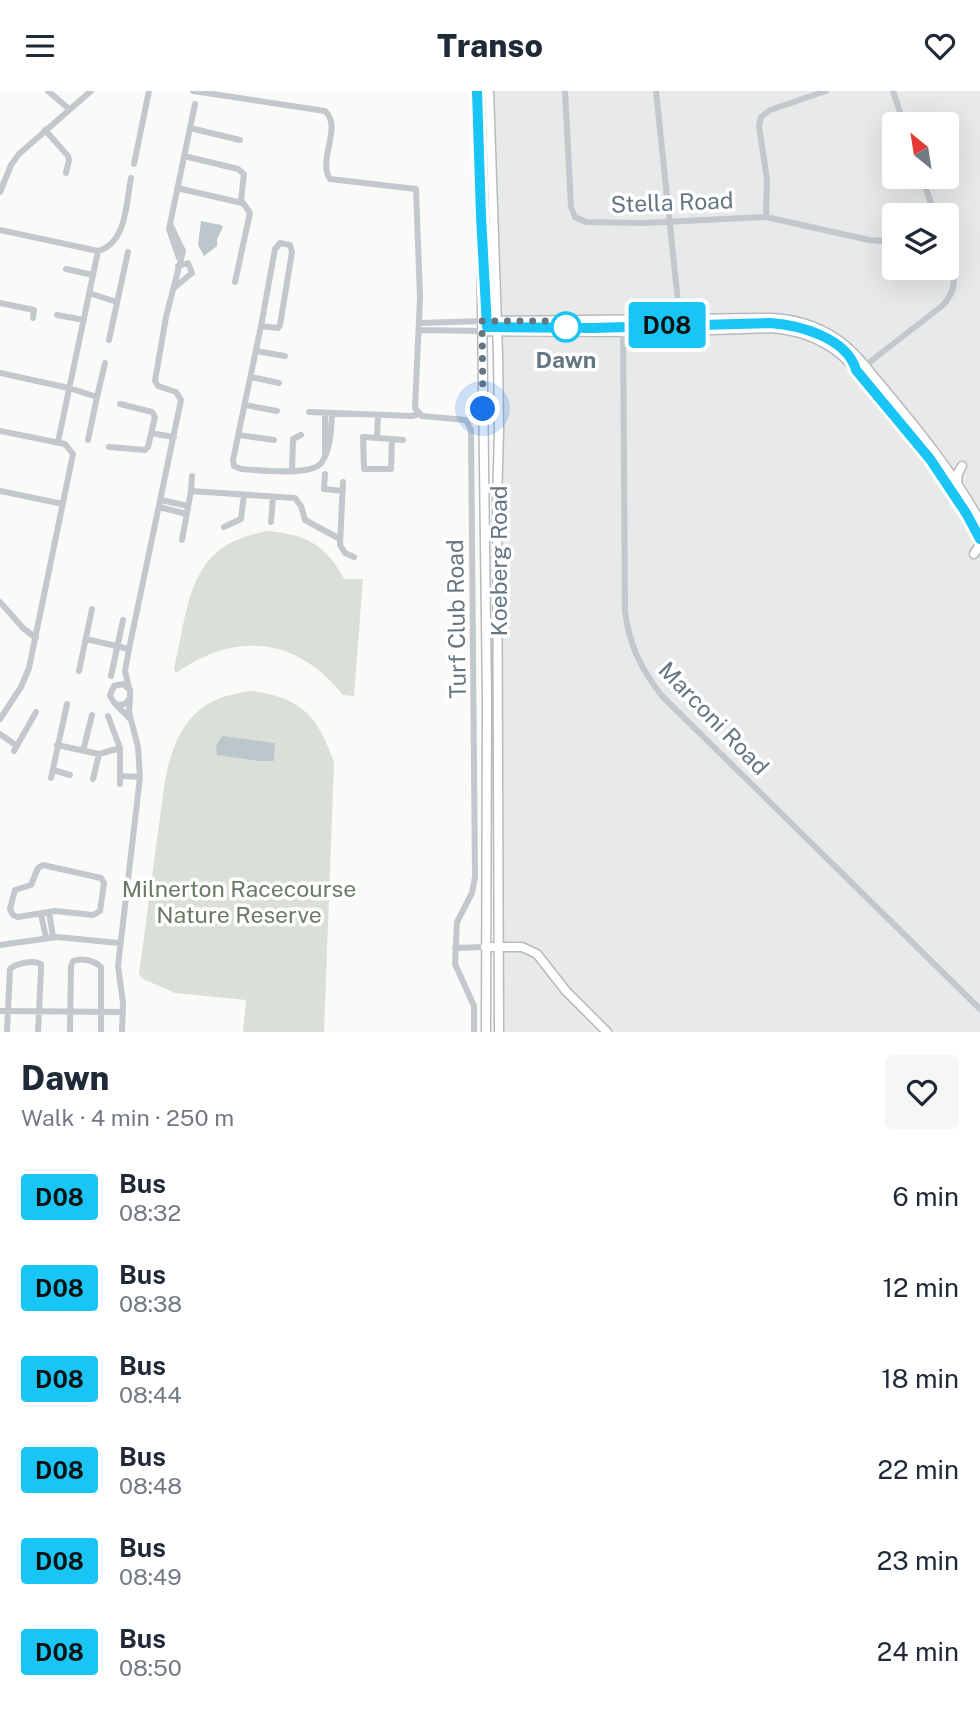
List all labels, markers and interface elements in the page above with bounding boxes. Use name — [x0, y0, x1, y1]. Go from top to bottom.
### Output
icon: menu — [21, 27, 59, 65]
text: Transo — [437, 27, 543, 64]
icon: heart — [921, 27, 959, 65]
north arrow — [882, 112, 959, 189]
map controls — [882, 112, 959, 280]
street label: Stella Road — [610, 186, 734, 218]
button: layers — [882, 203, 959, 280]
line badge: D08 — [627, 302, 707, 348]
text: D08 — [643, 311, 691, 339]
marker: Dawn — [551, 312, 581, 342]
place label: Dawn — [536, 346, 596, 373]
your location — [465, 391, 500, 426]
street label: Koeberg Road — [485, 486, 512, 636]
street label: Turf Club Road — [441, 539, 471, 699]
street label: Marconi Road — [653, 656, 775, 780]
park label: Milnerton Racecourse Nature Reserve — [122, 875, 356, 928]
button: heart — [885, 1055, 959, 1129]
text: Dawn — [21, 1059, 109, 1097]
text: Walk · 4 min · 250 m — [21, 1104, 234, 1131]
text: Bus — [119, 1168, 166, 1199]
text: 6 min — [892, 1181, 959, 1212]
text: D08 — [35, 1183, 84, 1211]
text: 08:32 — [119, 1199, 181, 1226]
text: Bus — [119, 1259, 166, 1290]
text: 12 min — [883, 1272, 959, 1303]
text: D08 — [35, 1274, 84, 1302]
text: 08:38 — [119, 1290, 182, 1317]
text: Bus — [119, 1350, 166, 1381]
text: 18 min — [881, 1363, 959, 1394]
text: D08 — [35, 1365, 84, 1393]
text: 08:44 — [119, 1381, 182, 1408]
text: Bus — [119, 1441, 166, 1472]
text: 22 min — [878, 1454, 959, 1485]
text: D08 — [35, 1456, 84, 1484]
text: 08:48 — [119, 1472, 182, 1499]
text: Bus — [119, 1532, 166, 1563]
text: 23 min — [877, 1545, 959, 1576]
text: D08 — [35, 1547, 84, 1575]
text: 08:49 — [119, 1563, 182, 1590]
text: Bus — [119, 1623, 166, 1654]
text: 24 min — [877, 1636, 959, 1667]
text: D08 — [35, 1638, 84, 1666]
text: 08:50 — [119, 1654, 182, 1681]

